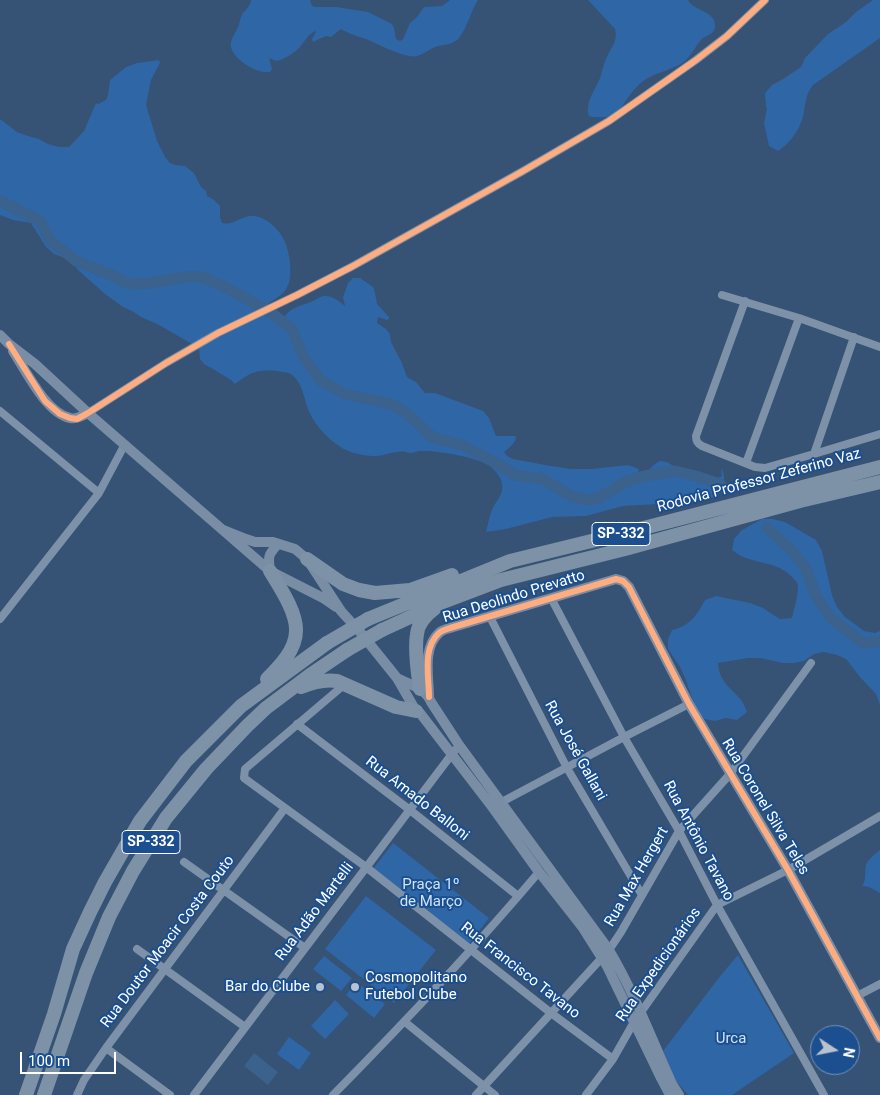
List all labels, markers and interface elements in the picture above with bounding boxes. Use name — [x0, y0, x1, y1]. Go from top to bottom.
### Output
street label: Rodovia Professor Zeferino Vaz — [655, 445, 863, 517]
road number: SP-332 — [592, 522, 650, 546]
street label: Rua Deolindo Prevatto — [441, 567, 587, 627]
street label: Rua José Gallani — [540, 698, 610, 804]
street label: Rua Coronel Silva Teles — [717, 736, 813, 878]
street label: Rua Amado Balloni — [362, 753, 472, 845]
street label: Rua Antônio Tavano — [659, 778, 737, 904]
street label: Rua Max Hergert — [601, 824, 673, 930]
road number: SP-332 — [122, 830, 180, 854]
street label: Rua Doutor Moacir Costa Couto — [97, 852, 239, 1032]
street label: Rua Adão Martelli — [272, 859, 358, 965]
park label: Praça 1º de Março — [400, 876, 462, 911]
street label: Rua Expedicionários — [613, 904, 705, 1026]
street label: Rua Francisco Tavano — [457, 919, 583, 1023]
place label: Cosmopolitano Futebol Clube — [365, 969, 467, 1004]
place label: Bar do Clube — [225, 978, 310, 996]
marker: Bar do Clube — [314, 981, 326, 993]
marker: Cosmopolitano Futebol Clube — [349, 981, 361, 993]
north arrow — [810, 1025, 860, 1075]
park label: Urca — [716, 1030, 746, 1048]
scale bar — [22, 1042, 119, 1074]
text: N — [840, 1046, 858, 1059]
text: 100 m — [28, 1052, 70, 1070]

